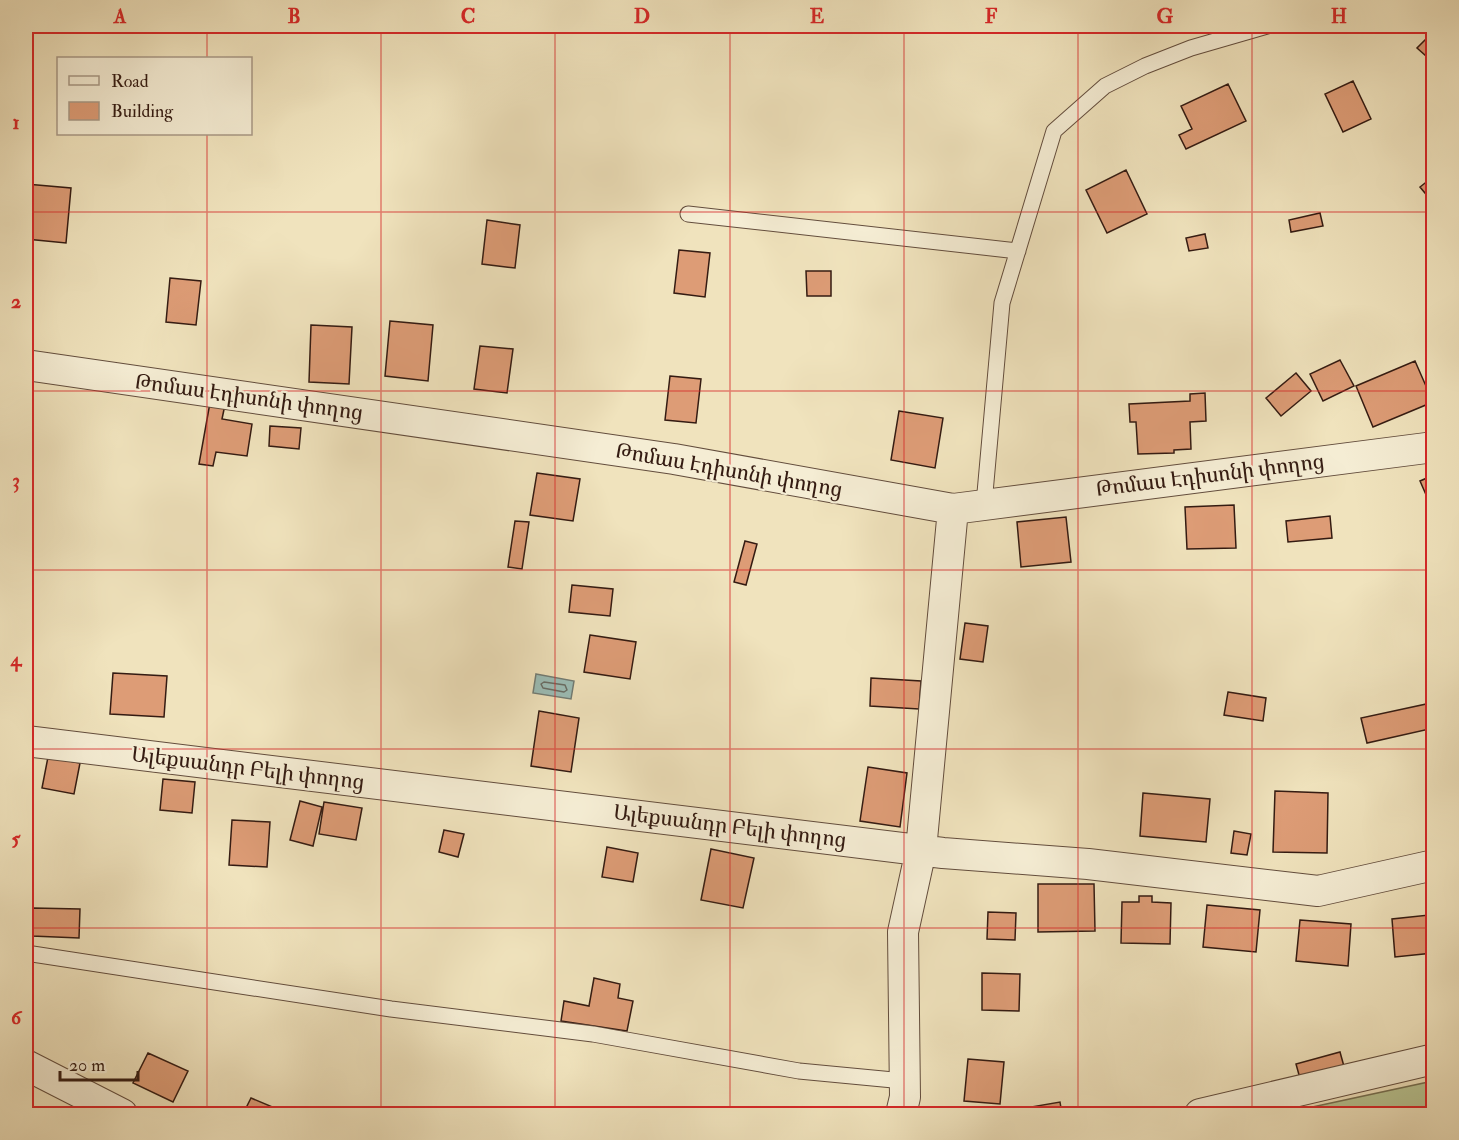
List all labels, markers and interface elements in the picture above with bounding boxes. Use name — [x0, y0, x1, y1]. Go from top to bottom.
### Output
text: A — [113, 4, 127, 29]
text: B — [287, 4, 301, 29]
text: C — [461, 4, 475, 29]
text: D — [634, 4, 650, 29]
text: E — [810, 4, 825, 29]
text: F — [985, 4, 998, 29]
text: G — [1157, 4, 1174, 29]
text: H — [1331, 4, 1347, 29]
legend — [57, 57, 252, 135]
text: Road — [111, 70, 149, 93]
text: Building — [111, 100, 174, 123]
text: 1 — [12, 110, 20, 135]
text: 2 — [11, 289, 21, 314]
street label: Թոմաս Էդիսոնի փողոց — [133, 368, 365, 427]
street label: Թոմաս Էդիսոնի փողոց — [613, 437, 845, 504]
street label: Թոմաս Էդիսոնի փողոց — [1094, 448, 1326, 503]
text: 3 — [12, 468, 20, 493]
text: 4 — [10, 647, 23, 672]
street label: Ալեքսանդր Բելի փողոց — [130, 741, 366, 796]
street label: Ալեքսանդր Բելի փողոց — [612, 799, 848, 854]
text: 5 — [12, 826, 22, 851]
text: 6 — [11, 1005, 23, 1030]
scale bar — [60, 1044, 138, 1082]
text: 20 m — [69, 1054, 105, 1077]

